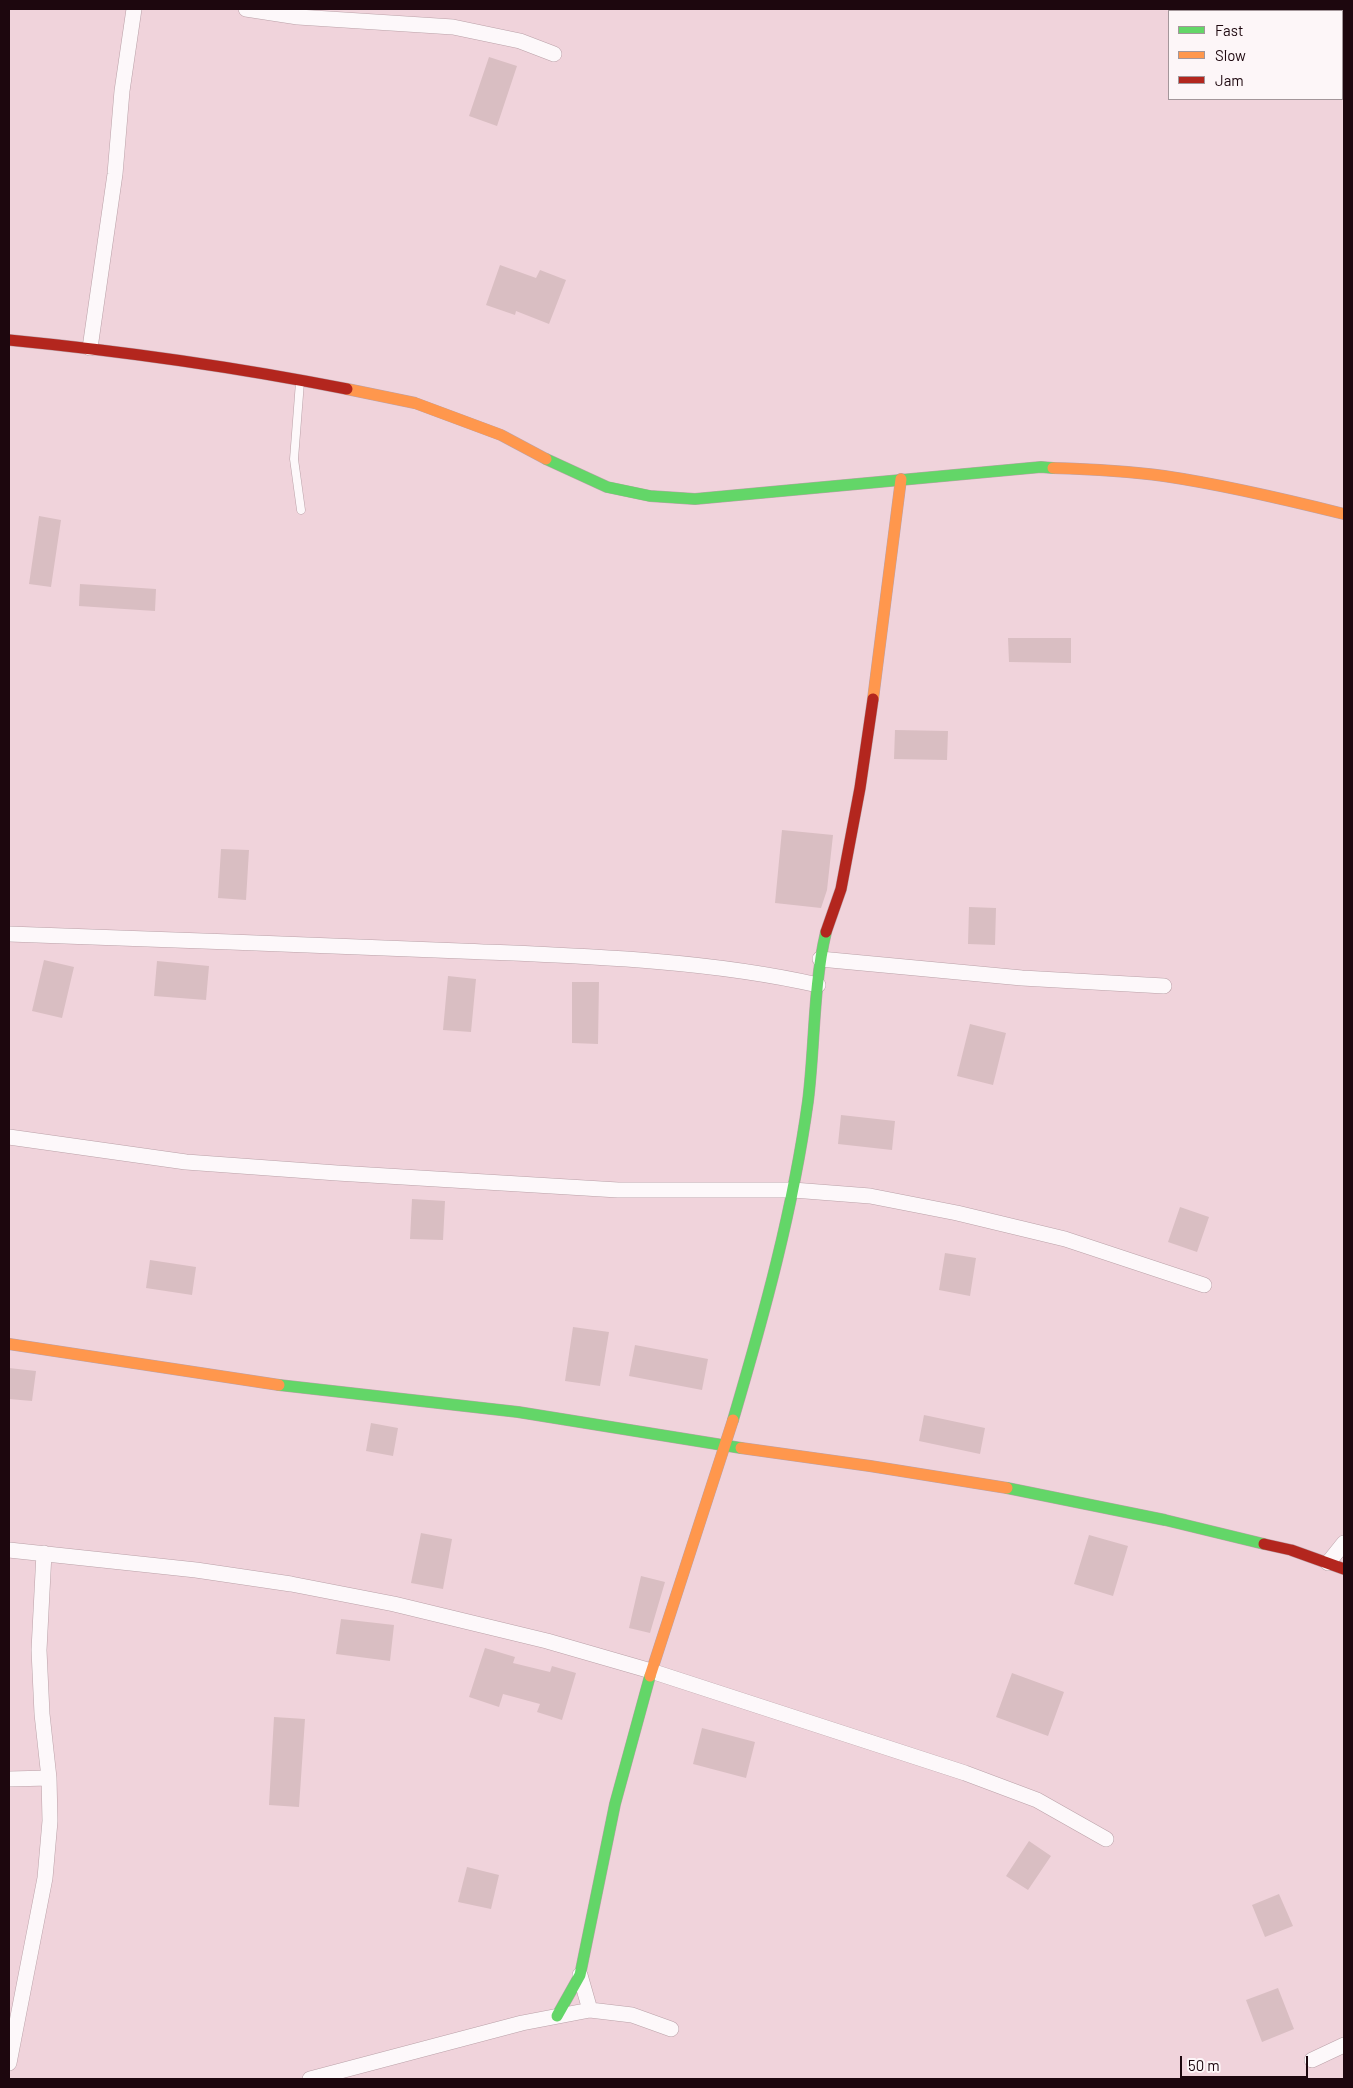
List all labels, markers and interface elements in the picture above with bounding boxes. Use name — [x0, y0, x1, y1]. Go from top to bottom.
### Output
legend — [1168, 10, 1343, 100]
text: Fast — [1215, 21, 1243, 39]
text: Slow — [1215, 46, 1246, 64]
text: Jam — [1215, 71, 1244, 89]
scale bar — [1183, 2046, 1310, 2078]
text: 50 m — [1188, 2056, 1220, 2074]

